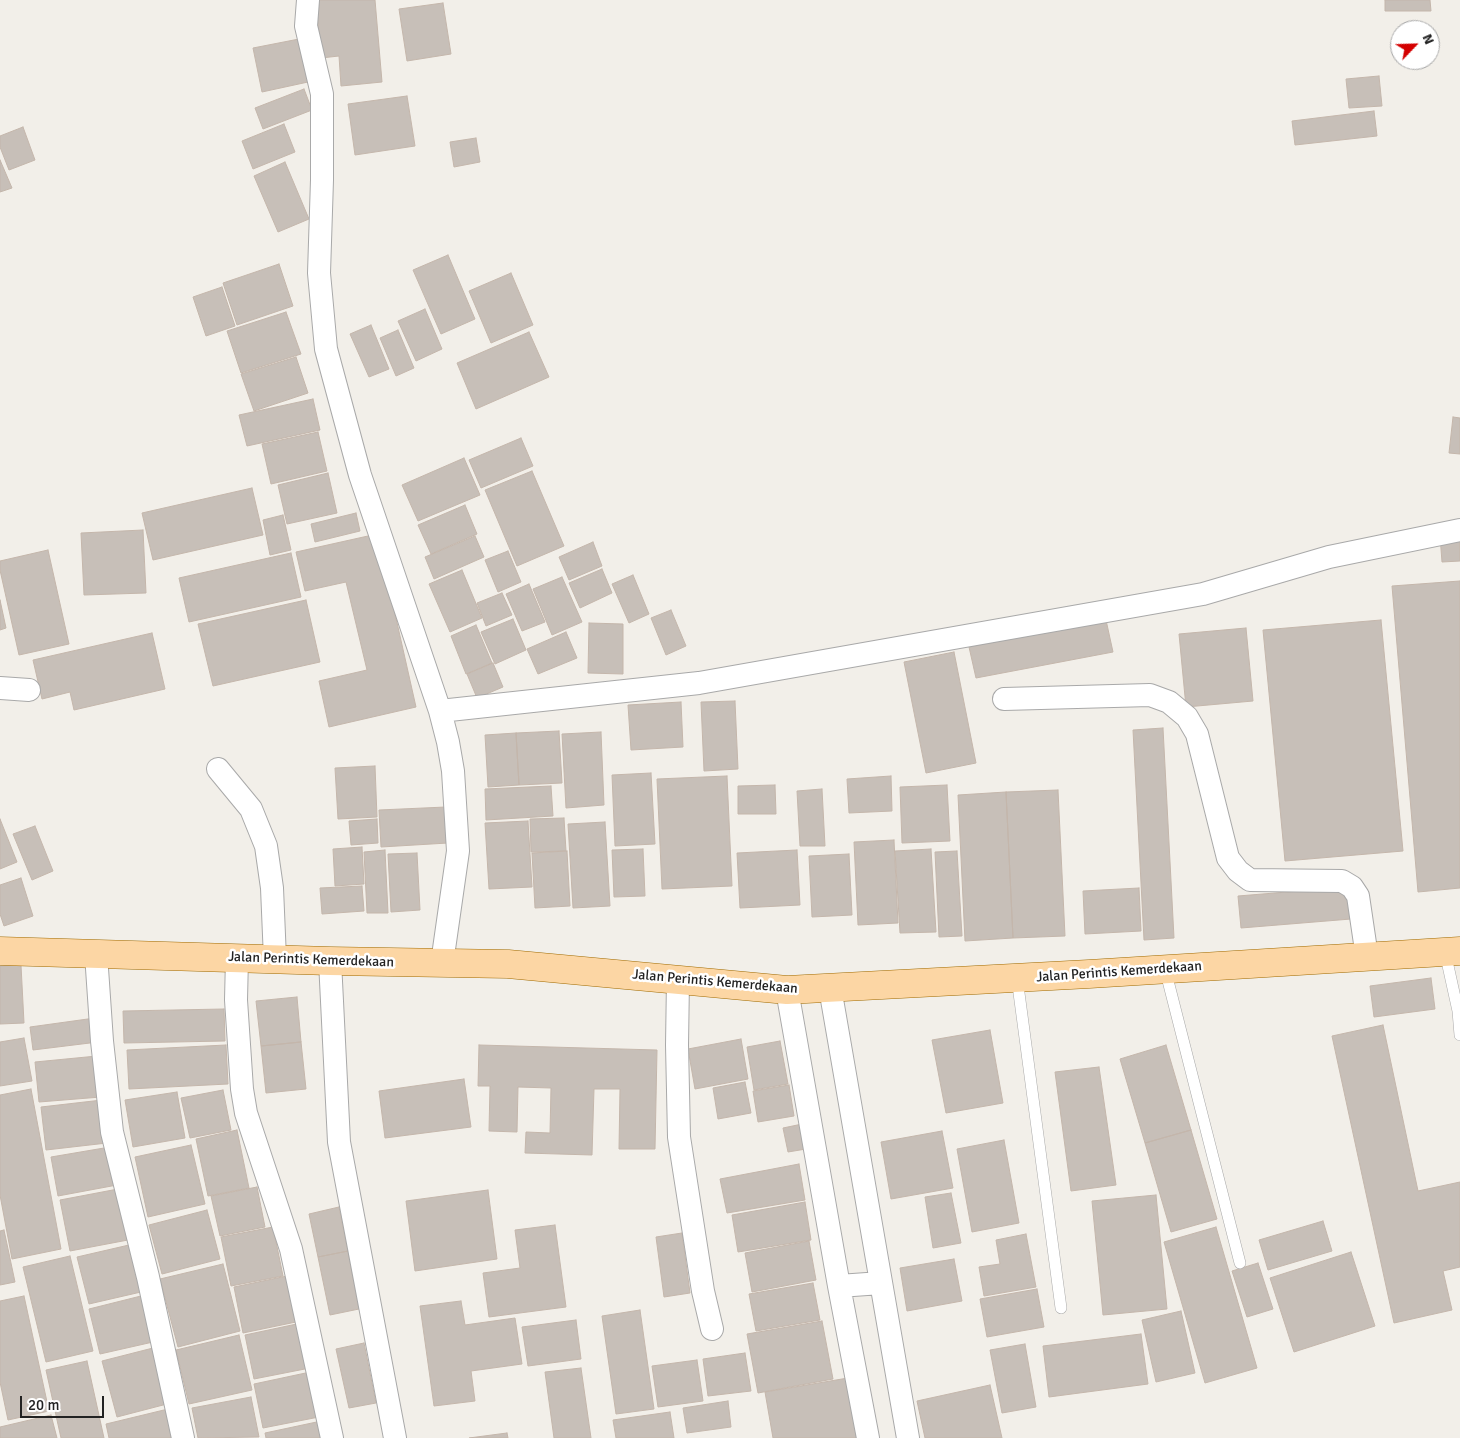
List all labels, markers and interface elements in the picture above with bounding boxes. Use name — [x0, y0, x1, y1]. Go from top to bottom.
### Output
north arrow — [1390, 20, 1440, 70]
text: N — [1418, 31, 1438, 47]
street label: Jalan Perintis Kemerdekaan — [228, 949, 394, 971]
street label: Jalan Perintis Kemerdekaan — [1036, 958, 1202, 986]
street label: Jalan Perintis Kemerdekaan — [632, 966, 798, 998]
scale bar — [22, 1386, 106, 1418]
text: 20 m — [28, 1396, 59, 1414]

